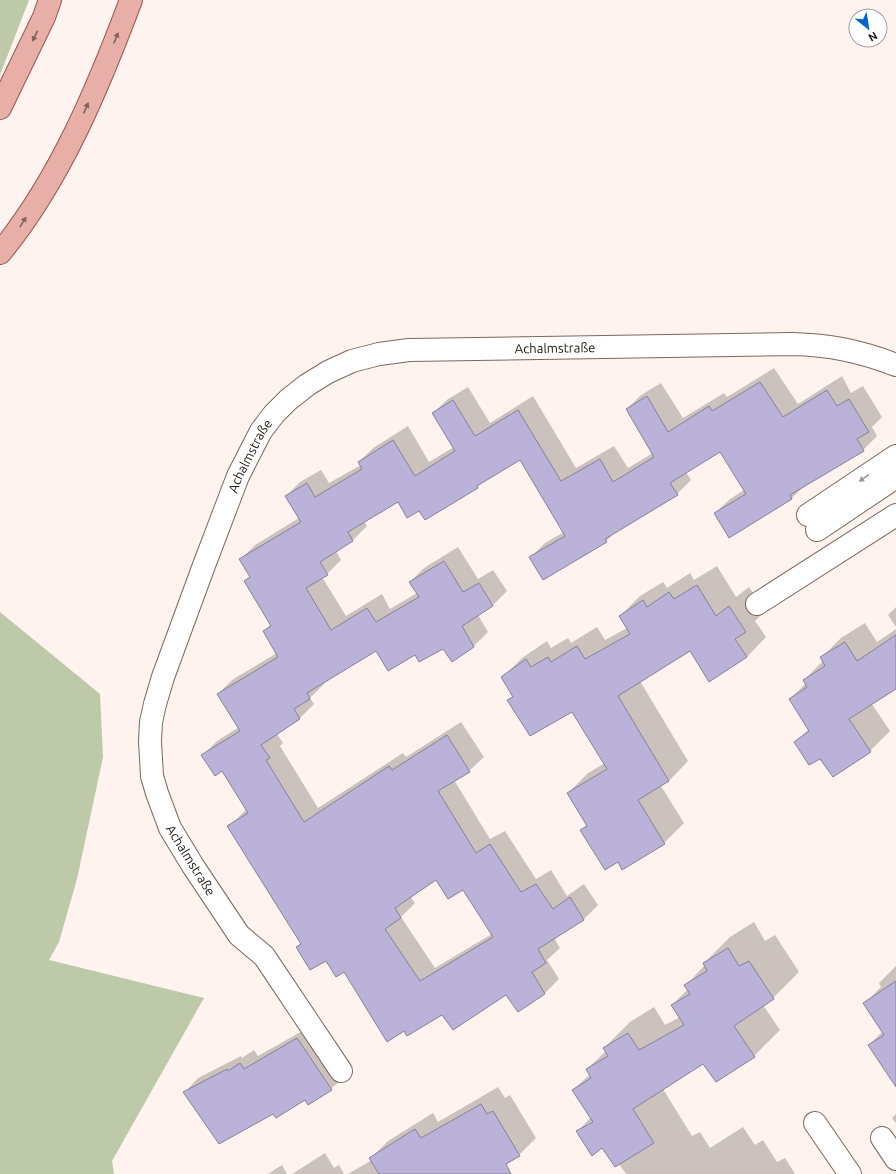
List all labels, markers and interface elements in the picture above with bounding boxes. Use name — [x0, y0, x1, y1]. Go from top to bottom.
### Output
north arrow — [848, 8, 888, 48]
text: N — [866, 29, 880, 44]
one-way arrow — [32, 30, 38, 42]
one-way arrow — [114, 31, 120, 43]
one-way arrow — [83, 102, 89, 114]
one-way arrow — [20, 216, 27, 228]
street label: Achalmstraße — [515, 340, 596, 355]
street label: Achalmstraße — [225, 416, 275, 494]
one-way arrow — [858, 474, 869, 482]
street label: Achalmstraße — [164, 822, 218, 898]

